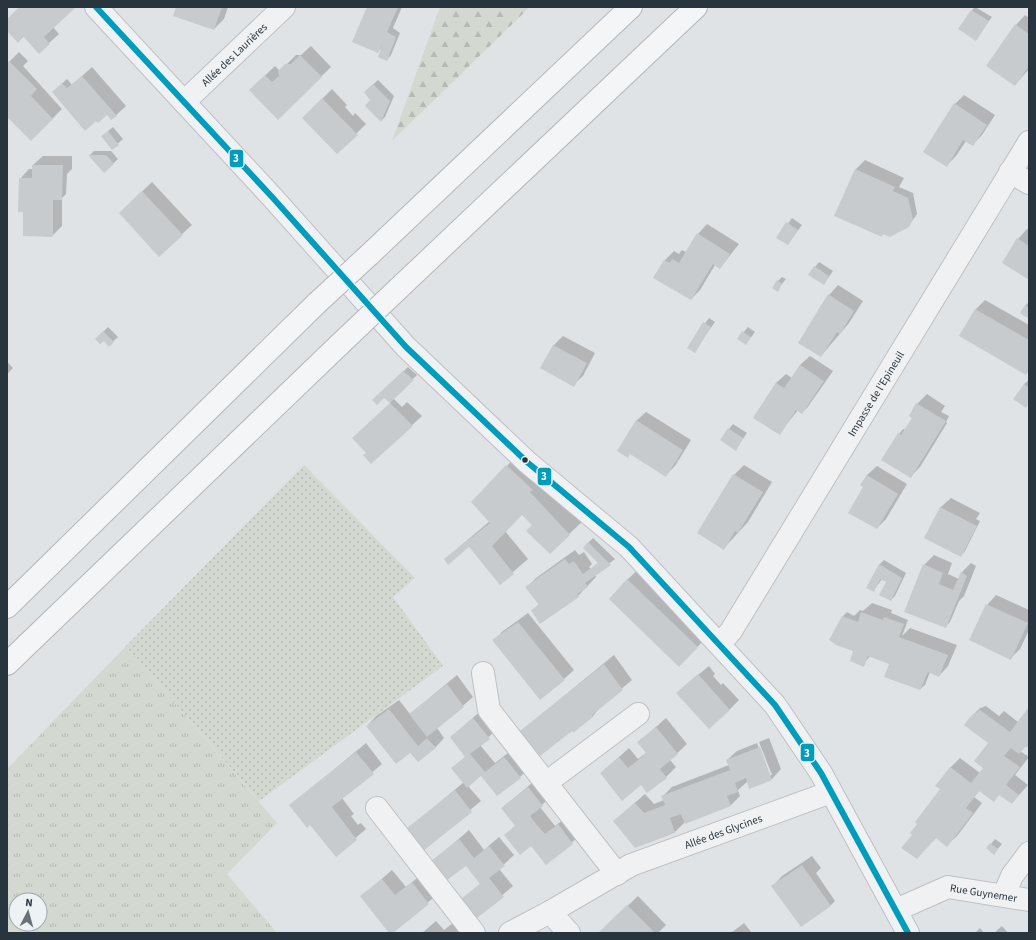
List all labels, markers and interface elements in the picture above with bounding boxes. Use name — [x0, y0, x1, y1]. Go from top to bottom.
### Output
street label: Allée des Laurières — [198, 19, 271, 89]
line badge: 3 — [229, 149, 244, 168]
text: 3 — [233, 151, 239, 166]
street label: Impasse de l'Epineuil — [844, 348, 908, 439]
unlabelled marker — [520, 455, 530, 465]
line badge: 3 — [537, 467, 552, 486]
text: 3 — [541, 469, 547, 484]
line badge: 3 — [800, 743, 815, 762]
text: 3 — [804, 746, 810, 761]
street label: Allée des Glycines — [682, 810, 765, 852]
street label: Rue Guynemer — [949, 880, 1018, 906]
north arrow — [8, 892, 48, 932]
text: N — [25, 895, 33, 910]

